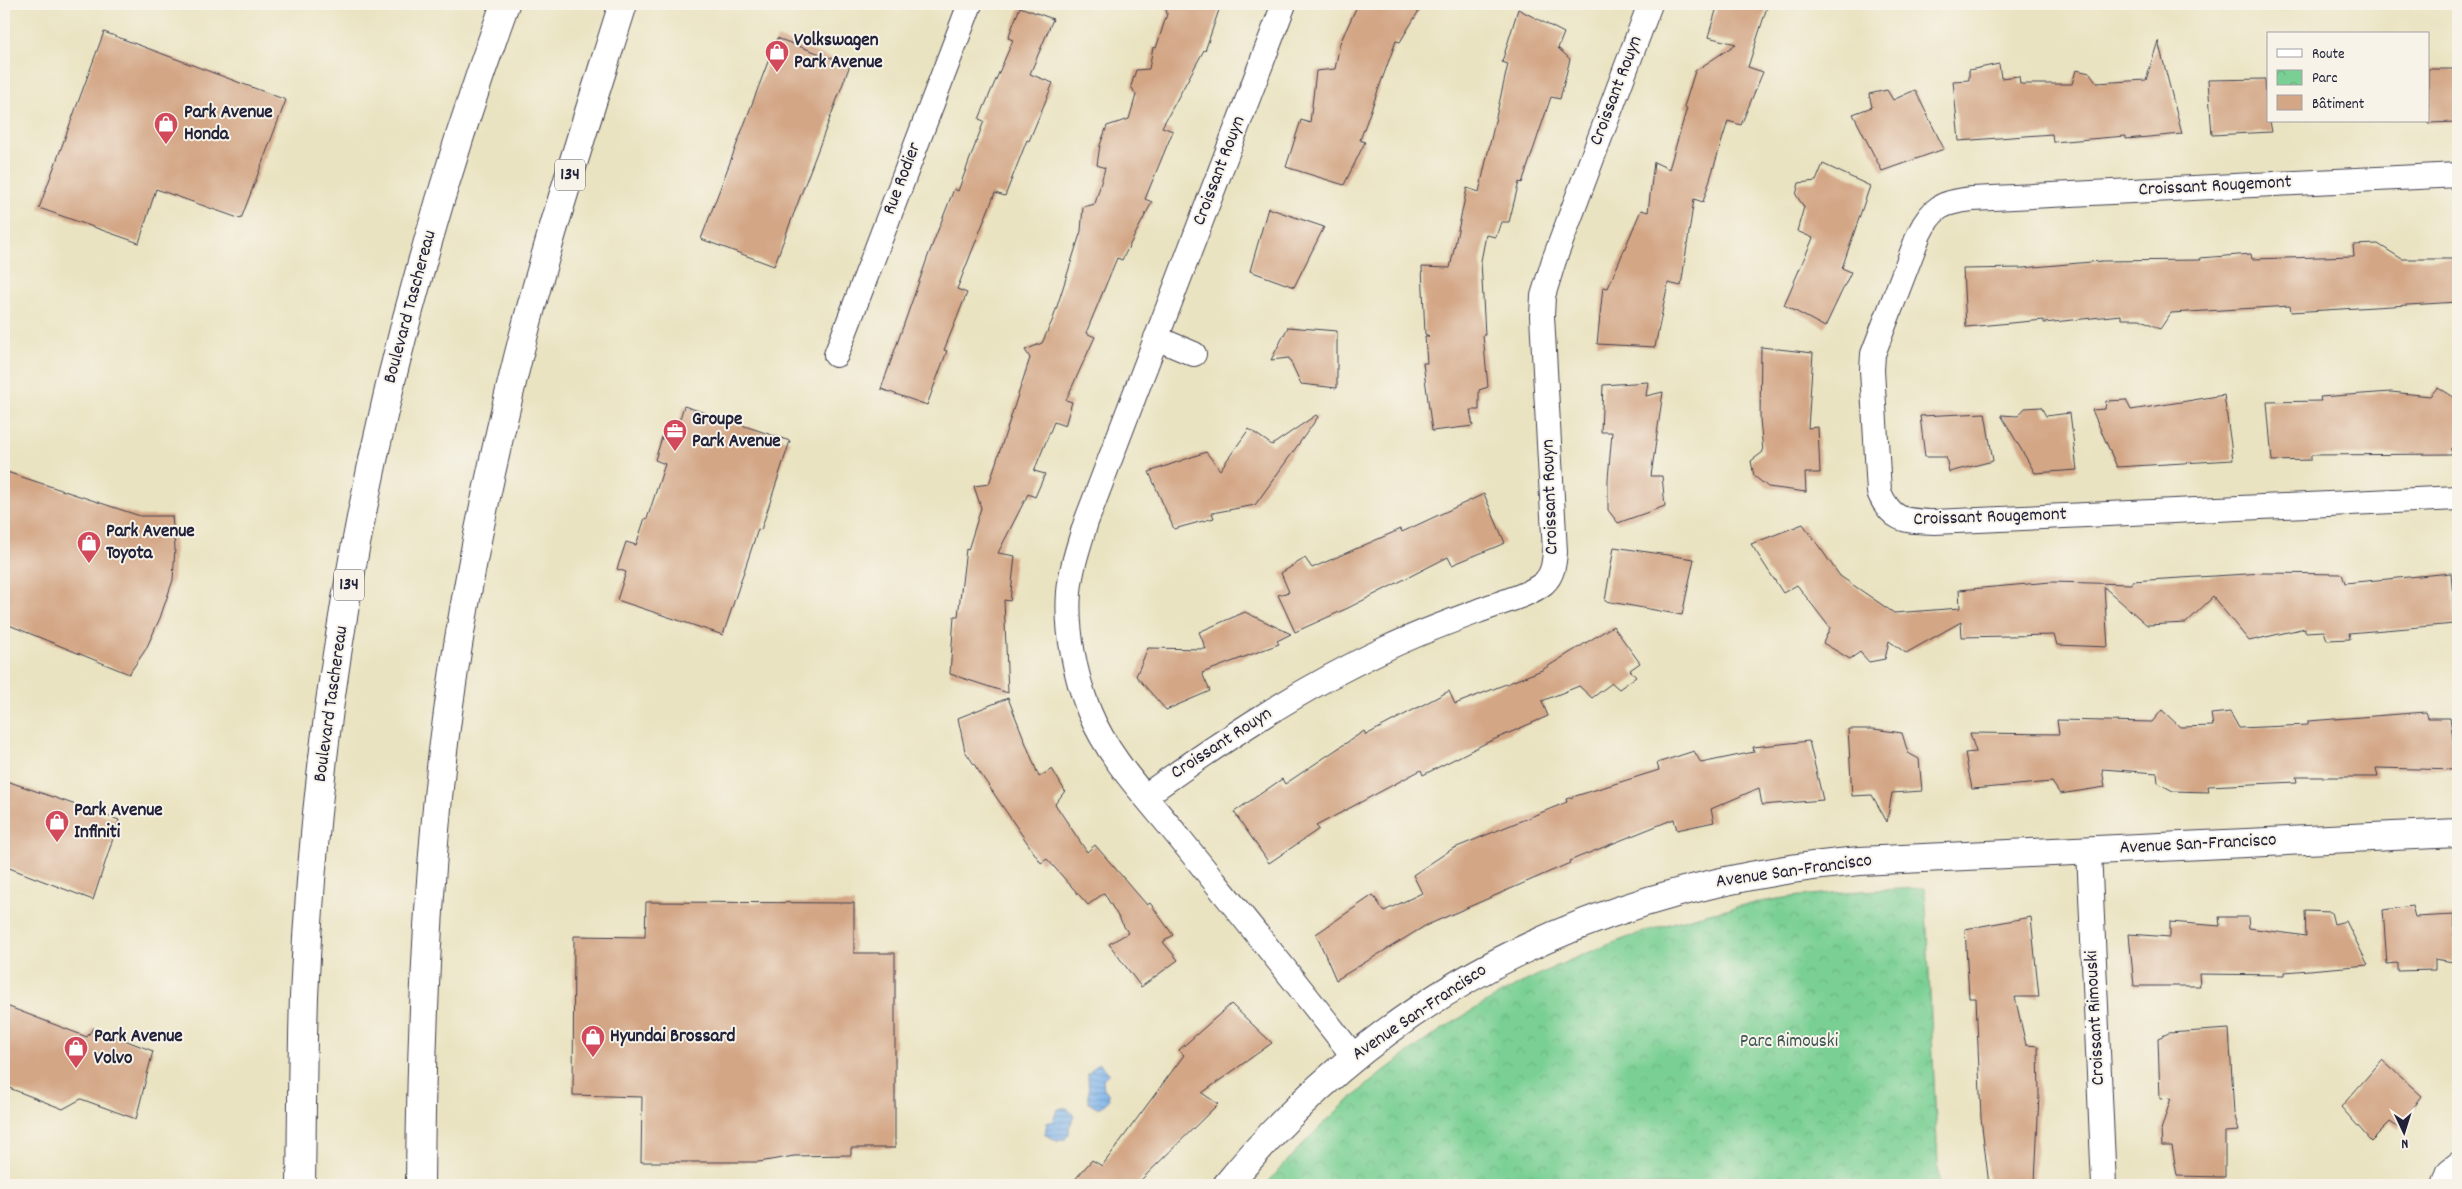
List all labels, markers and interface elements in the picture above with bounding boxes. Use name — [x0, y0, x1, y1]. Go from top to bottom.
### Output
place label: Volkswagen Park Avenue — [794, 28, 883, 77]
street label: Croissant Rouyn — [1584, 32, 1650, 150]
legend — [2267, 32, 2430, 122]
shop icon: Volkswagen Park Avenue — [764, 39, 790, 73]
text: Route — [2312, 44, 2345, 66]
text: Parc — [2312, 68, 2337, 90]
text: Bâtiment — [2312, 94, 2365, 116]
place label: Park Avenue Honda — [184, 100, 273, 149]
shop icon: Park Avenue Honda — [153, 111, 179, 145]
street label: Croissant Rouyn — [1187, 112, 1253, 230]
street label: Rue Rodier — [877, 139, 929, 219]
road number: 134 — [555, 160, 585, 190]
street label: Croissant Rougemont — [2138, 170, 2292, 204]
street label: Boulevard Taschereau — [378, 227, 444, 387]
place label: Groupe Park Avenue — [692, 407, 781, 456]
office icon: Groupe Park Avenue — [662, 418, 688, 452]
street label: Croissant Rouyn — [1535, 439, 1567, 555]
street label: Croissant Rougemont — [1913, 502, 2067, 534]
place label: Park Avenue Toyota — [106, 519, 195, 568]
shop icon: Park Avenue Toyota — [76, 530, 102, 564]
road number: 134 — [334, 570, 364, 600]
street label: Boulevard Taschereau — [308, 624, 356, 784]
street label: Croissant Rouyn — [1166, 701, 1278, 787]
place label: Park Avenue Infiniti — [74, 798, 163, 847]
shop icon: Park Avenue Infiniti — [44, 809, 70, 843]
street label: Avenue San-Francisco — [2119, 827, 2277, 863]
street label: Avenue San-Francisco — [1714, 848, 1874, 896]
street label: Croissant Rimouski — [2079, 949, 2113, 1086]
street label: Avenue San-Francisco — [1347, 958, 1493, 1068]
place label: Park Avenue Volvo — [94, 1024, 183, 1073]
shop icon: Hyundai Brossard — [580, 1024, 606, 1058]
place label: Hyundai Brossard — [610, 1024, 736, 1051]
park label: Parc Rimouski — [1740, 1029, 1839, 1056]
shop icon: Park Avenue Volvo — [63, 1035, 89, 1069]
north arrow — [2380, 1106, 2430, 1156]
text: N — [2401, 1133, 2409, 1153]

